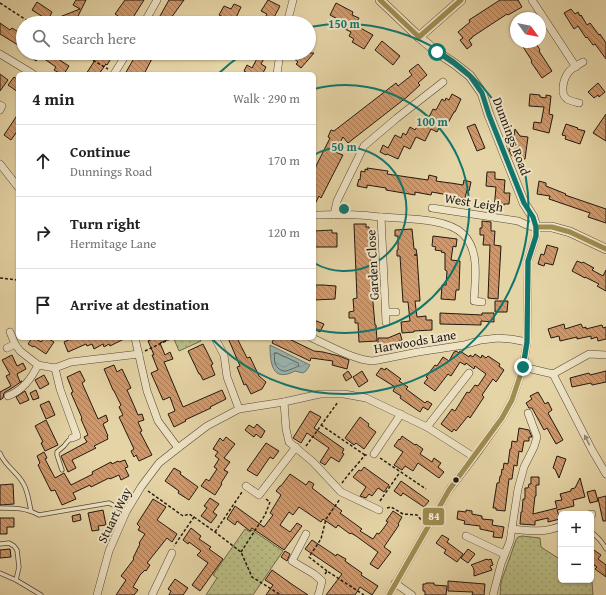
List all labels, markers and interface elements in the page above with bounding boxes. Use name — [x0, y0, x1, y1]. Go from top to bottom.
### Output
north arrow — [510, 12, 546, 48]
text: 150 m — [328, 15, 361, 32]
search box — [16, 16, 316, 60]
icon: search — [30, 27, 52, 49]
text: Search here — [62, 28, 136, 49]
route start — [428, 43, 446, 61]
text: 4 min — [32, 86, 74, 111]
text: Walk · 290 m — [233, 89, 300, 108]
street label: Dunnings Road — [488, 94, 535, 178]
text: 100 m — [416, 113, 449, 130]
text: 50 m — [331, 138, 357, 155]
text: Continue — [70, 141, 131, 162]
icon: ahead — [32, 150, 54, 172]
text: 170 m — [268, 151, 300, 170]
text: Dunnings Road — [70, 162, 152, 181]
street label: West Leigh — [443, 188, 505, 217]
centre of rings — [337, 202, 351, 216]
text: Turn right — [70, 213, 141, 234]
icon: right — [32, 222, 54, 244]
text: 120 m — [268, 223, 300, 242]
street label: Garden Close — [361, 229, 384, 301]
text: Hermitage Lane — [70, 234, 156, 253]
icon: arrive — [32, 294, 54, 316]
text: Arrive at destination — [70, 294, 209, 315]
street label: Harwoods Lane — [372, 325, 458, 358]
route end — [514, 358, 532, 376]
one-way arrow — [584, 435, 590, 446]
unlabelled marker — [451, 475, 461, 485]
street label: Stuart Way — [93, 484, 136, 546]
line badge: 84 — [422, 507, 445, 526]
text: 84 — [428, 508, 440, 524]
map controls — [558, 511, 594, 583]
button: + — [558, 511, 594, 547]
button: − — [558, 547, 594, 583]

